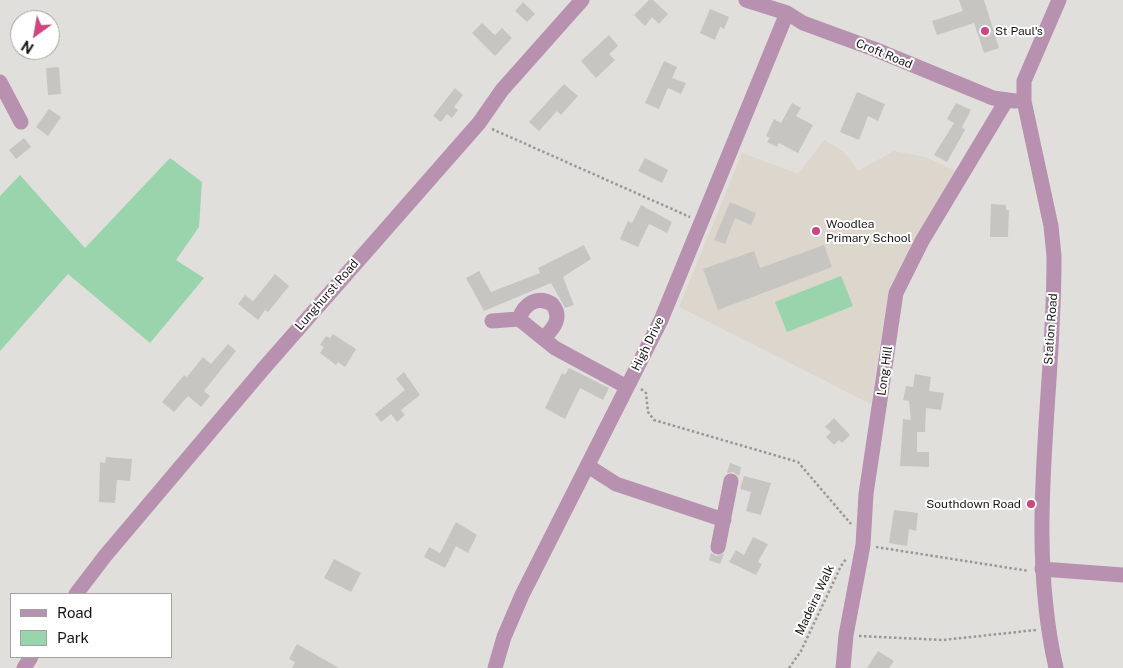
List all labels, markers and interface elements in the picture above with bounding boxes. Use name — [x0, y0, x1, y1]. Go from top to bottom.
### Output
north arrow — [10, 10, 60, 60]
place label: St Paul's — [995, 24, 1043, 38]
marker: St Paul's — [979, 25, 991, 37]
street label: Croft Road — [854, 36, 914, 72]
text: N — [19, 37, 36, 57]
place label: Woodlea Primary School — [826, 217, 911, 245]
marker: Woodlea Primary School — [810, 225, 822, 237]
street label: Lunghurst Road — [292, 257, 362, 333]
street label: Station Road — [1041, 293, 1061, 365]
street label: High Drive — [629, 315, 667, 373]
street label: Long Hill — [874, 345, 896, 397]
place label: Southdown Road — [926, 497, 1021, 511]
marker: Southdown Road — [1025, 498, 1037, 510]
street label: Madeira Walk — [792, 562, 838, 638]
legend — [10, 593, 172, 658]
text: Road — [57, 604, 93, 621]
text: Park — [57, 629, 89, 646]

